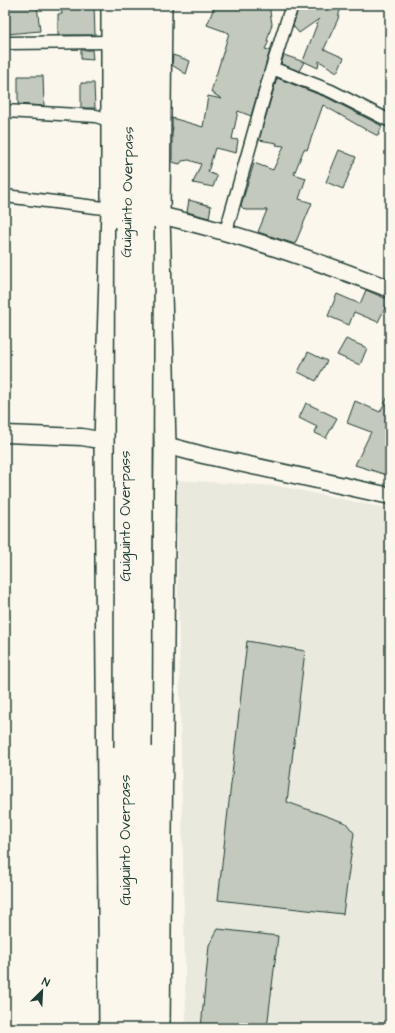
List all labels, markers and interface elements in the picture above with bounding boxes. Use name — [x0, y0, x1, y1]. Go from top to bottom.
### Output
street label: Guiguinto Overpass — [116, 126, 140, 258]
street label: Guiguinto Overpass — [115, 450, 137, 582]
street label: Guiguinto Overpass — [115, 774, 137, 906]
north arrow — [22, 971, 62, 1011]
text: N — [40, 974, 52, 991]

